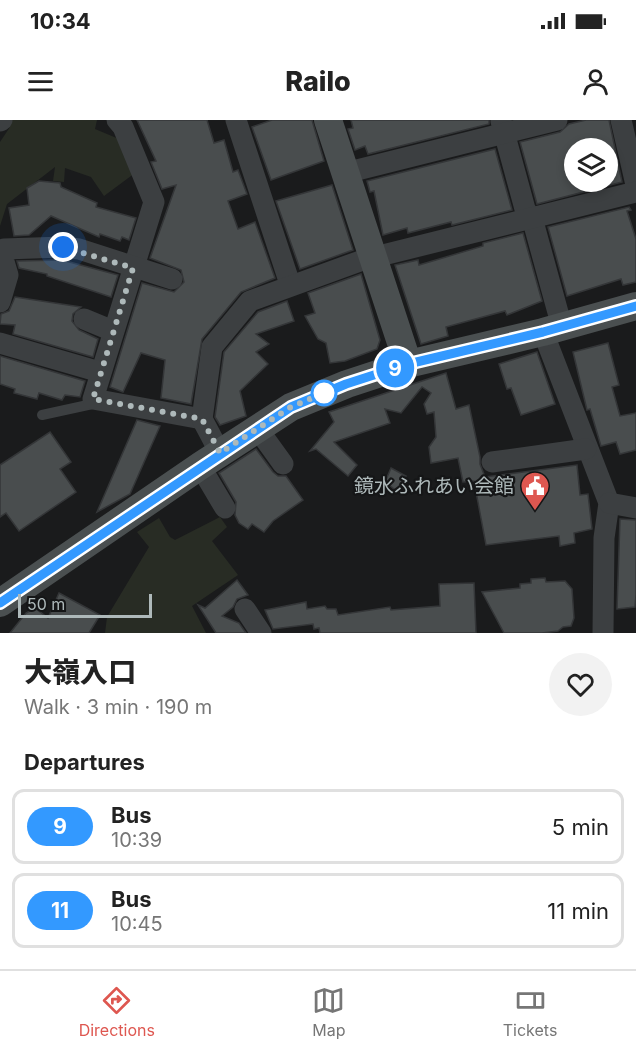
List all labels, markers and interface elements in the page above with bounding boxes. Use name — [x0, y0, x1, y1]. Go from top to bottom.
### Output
text: 10:34 — [30, 8, 91, 34]
icon: menu — [24, 65, 57, 98]
text: Railo — [285, 65, 351, 98]
icon: person — [579, 65, 612, 98]
map controls — [564, 138, 618, 192]
button: layers — [564, 138, 618, 192]
your location — [48, 232, 78, 262]
line badge: 9 — [376, 348, 414, 388]
text: 9 — [388, 356, 402, 381]
unlabelled marker — [311, 380, 337, 406]
public building icon: 鏡水ふれあい会館 — [519, 470, 551, 512]
place label: 鏡水ふれあい会館 — [354, 474, 514, 498]
scale bar — [18, 591, 152, 618]
text: 50 m — [27, 594, 65, 614]
button: heart — [549, 653, 612, 716]
text: 大嶺入口 — [24, 655, 136, 689]
text: Walk · 3 min · 190 m — [24, 695, 212, 719]
text: Departures — [24, 749, 145, 775]
text: Bus — [111, 802, 152, 828]
text: 9 — [53, 814, 67, 839]
text: 5 min — [552, 814, 609, 840]
text: 10:39 — [111, 828, 162, 852]
text: Bus — [111, 886, 152, 912]
text: 11 — [51, 898, 69, 923]
text: 11 min — [547, 898, 609, 924]
text: 10:45 — [111, 912, 163, 936]
tab: Directions — [79, 984, 155, 1040]
tab: Map — [312, 984, 345, 1040]
tab: Tickets — [503, 984, 557, 1040]

